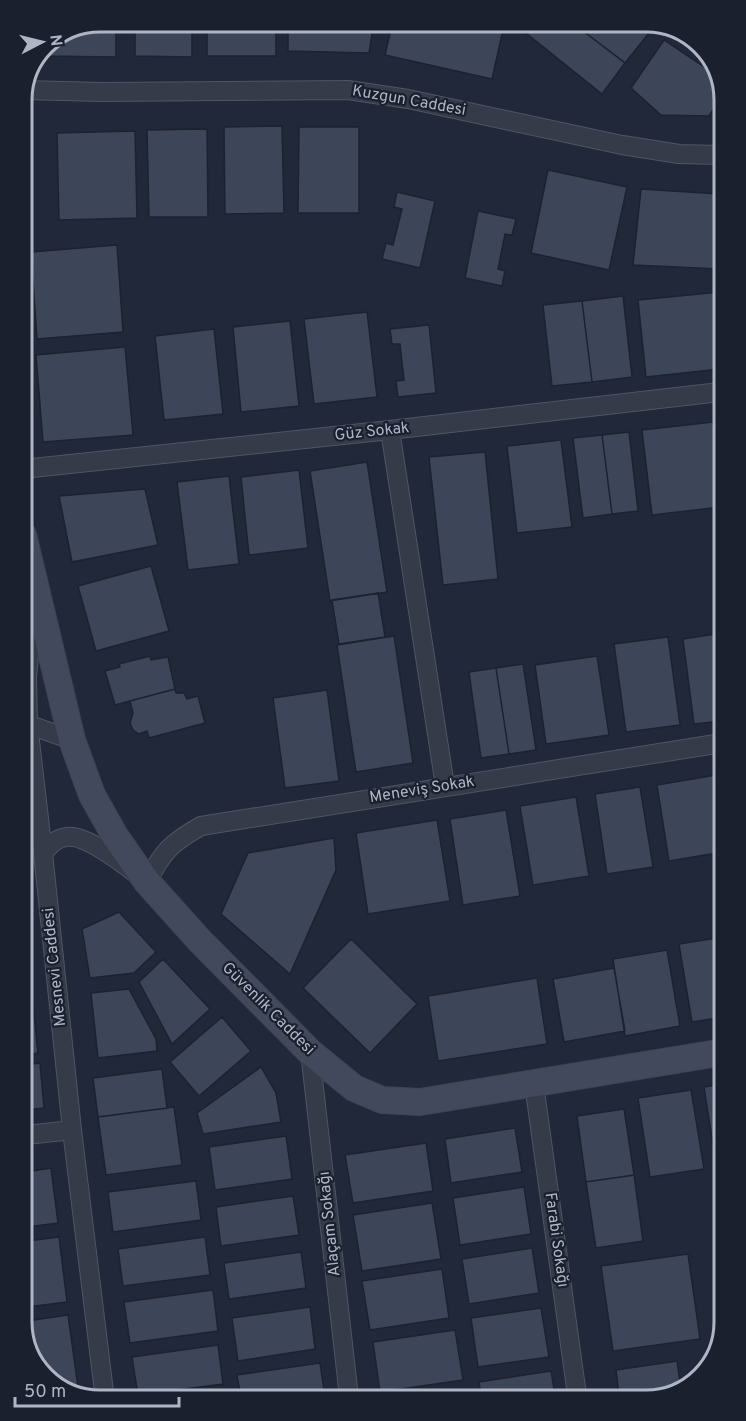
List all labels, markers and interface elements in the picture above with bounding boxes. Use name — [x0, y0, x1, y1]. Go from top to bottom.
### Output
north arrow — [12, 12, 72, 72]
text: N — [44, 33, 66, 47]
street label: Kuzgun Caddesi — [350, 81, 468, 121]
street label: Güz Sokak — [334, 418, 410, 446]
street label: Meneviş Sokak — [368, 772, 476, 808]
street label: Mesnevi Caddesi — [39, 907, 71, 1027]
street label: Güvenlik Caddesi — [217, 958, 319, 1060]
street label: Alaçam Sokağı — [315, 1170, 345, 1278]
street label: Farabi Sokağı — [539, 1191, 573, 1289]
scale bar — [15, 1370, 178, 1408]
text: 50 m — [24, 1381, 66, 1404]

